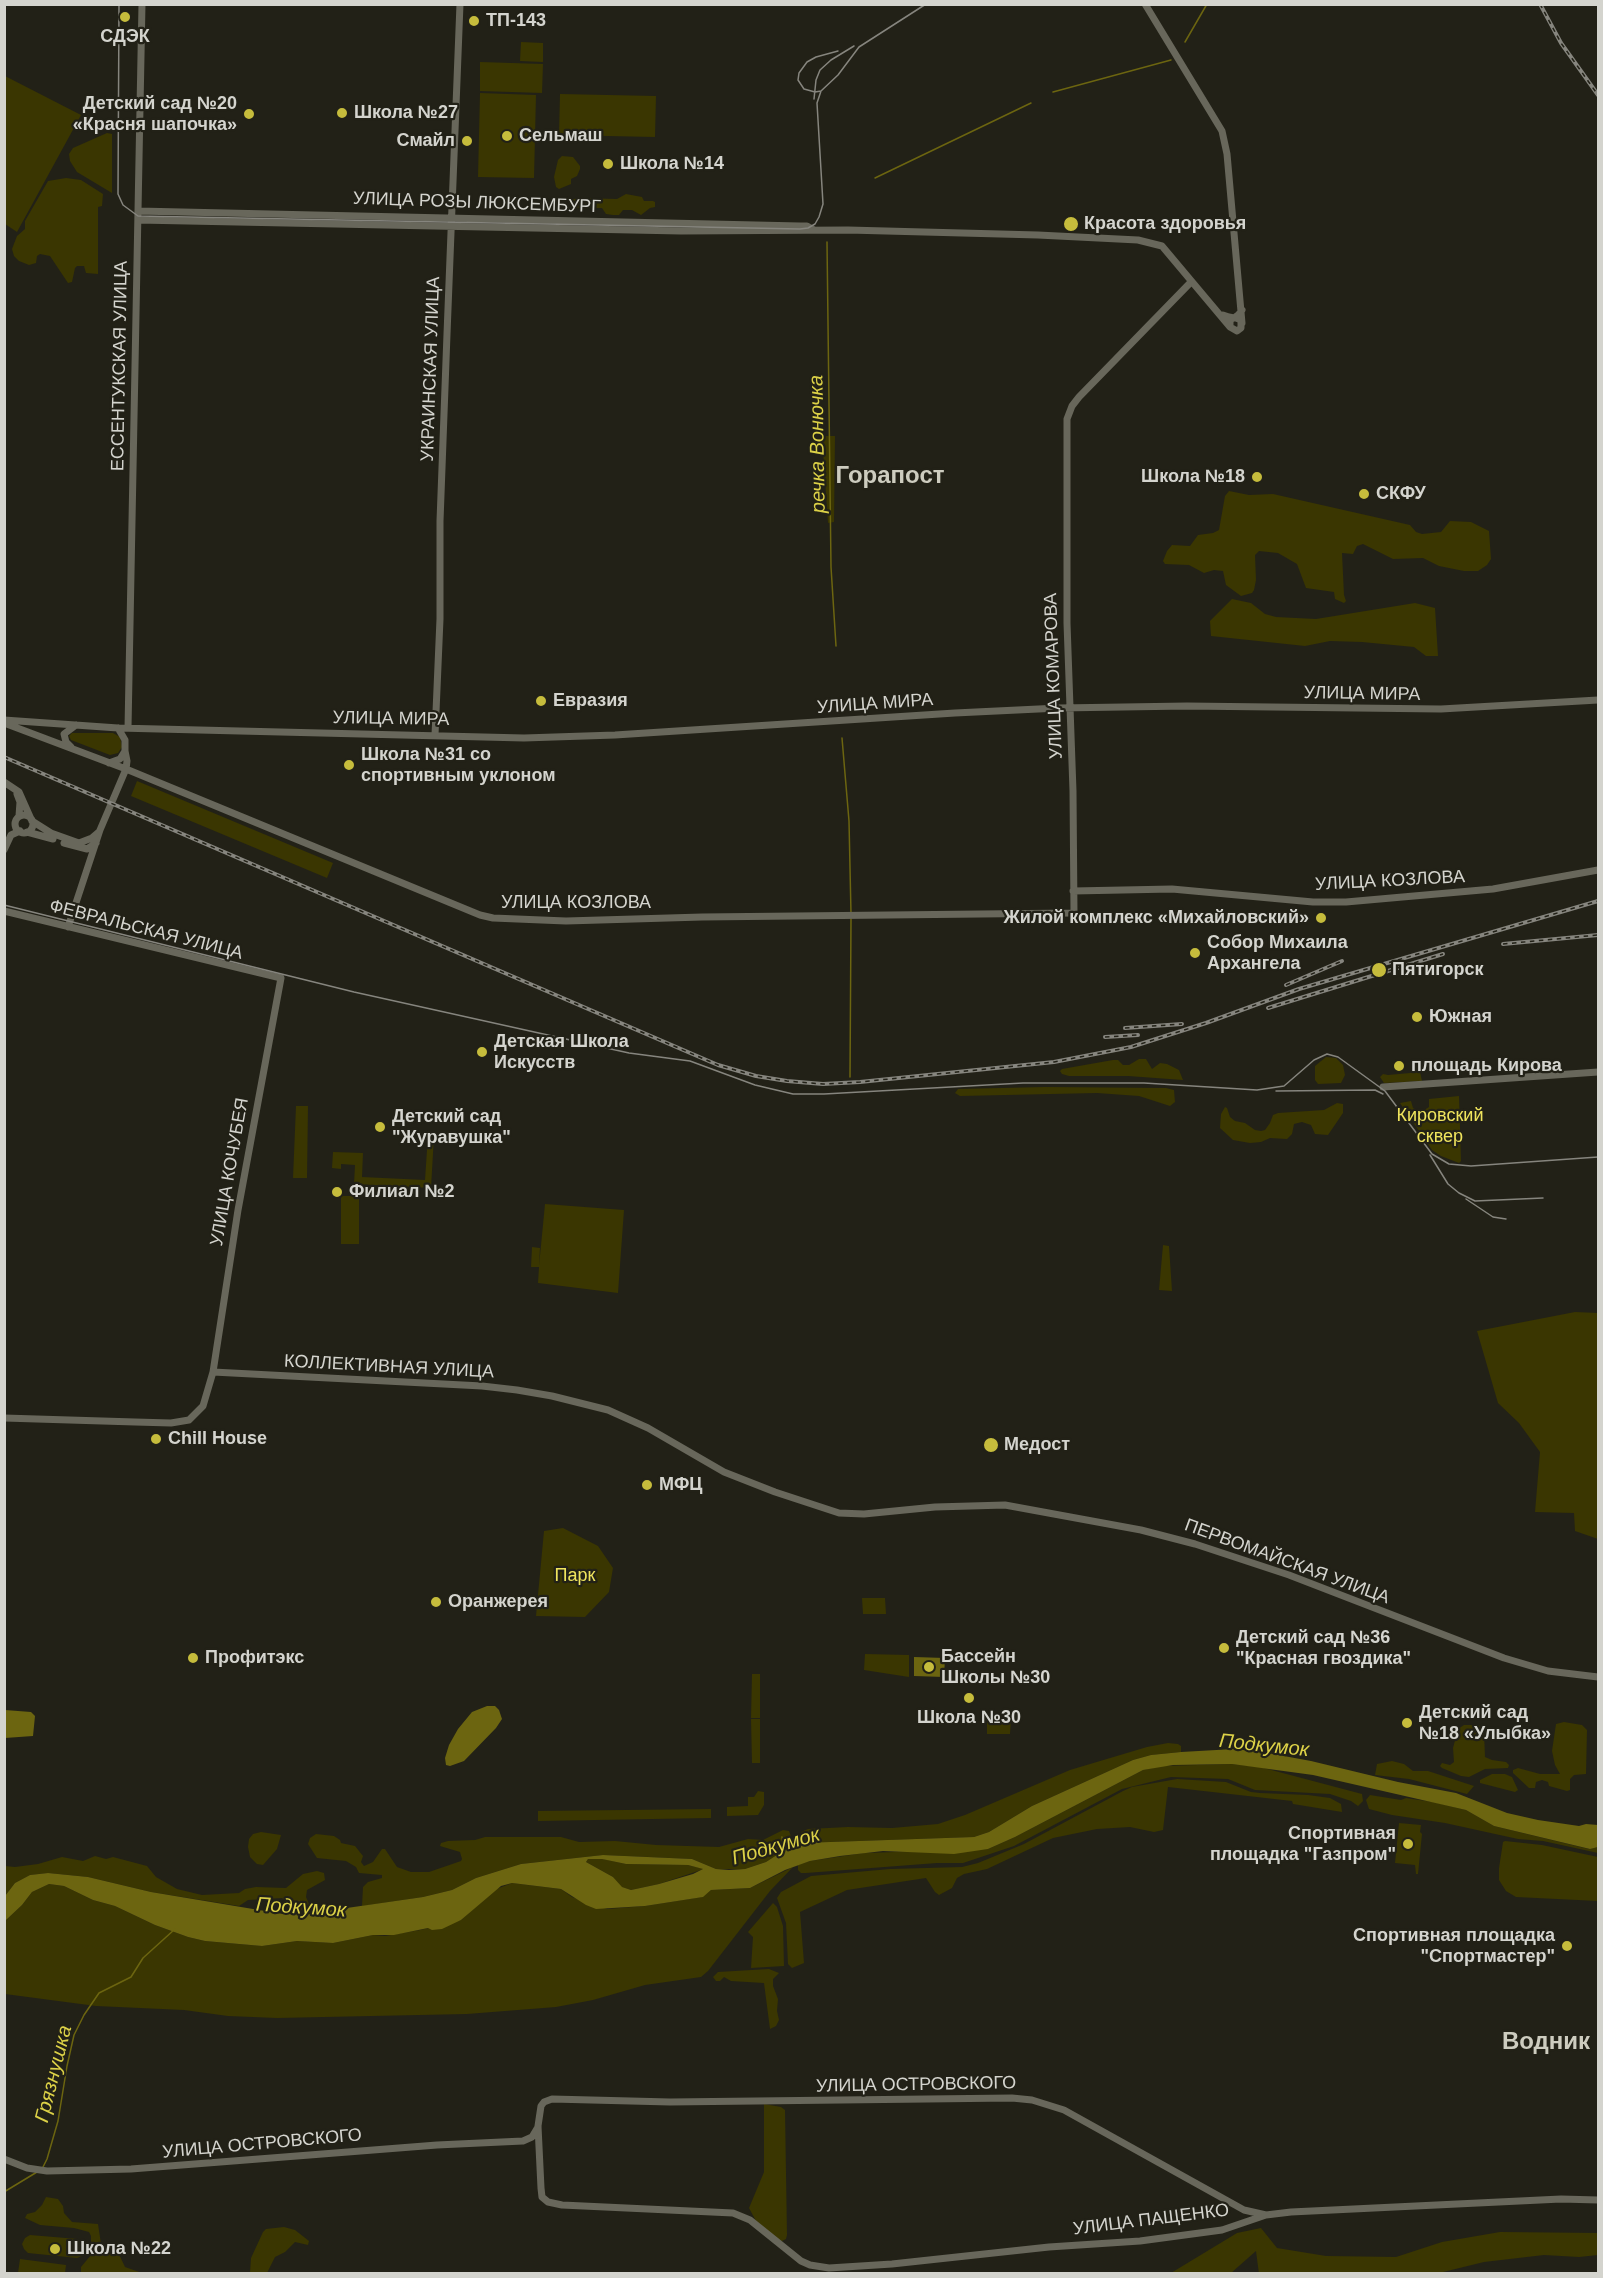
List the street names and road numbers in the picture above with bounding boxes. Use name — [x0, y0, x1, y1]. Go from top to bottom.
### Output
street label: УЛИЦА РОЗЫ ЛЮКСЕМБУРГ — [353, 188, 601, 218]
street label: ЕССЕНТУКСКАЯ УЛИЦА — [107, 261, 133, 471]
street label: УКРАИНСКАЯ УЛИЦА — [417, 276, 445, 462]
street label: УЛИЦА КОМАРОВА — [1040, 593, 1068, 759]
street label: УЛИЦА МИРА — [1303, 682, 1421, 706]
street label: УЛИЦА МИРА — [816, 689, 934, 719]
street label: УЛИЦА МИРА — [332, 707, 450, 731]
street label: УЛИЦА КОЗЛОВА — [1314, 866, 1466, 896]
street label: УЛИЦА КОЗЛОВА — [501, 892, 651, 914]
street label: ФЕВРАЛЬСКАЯ УЛИЦА — [47, 896, 245, 964]
street label: УЛИЦА КОЧУБЕЯ — [206, 1096, 254, 1248]
street label: КОЛЛЕКТИВНАЯ УЛИЦА — [284, 1351, 494, 1383]
street label: ПЕРВОМАЙСКАЯ УЛИЦА — [1181, 1515, 1393, 1609]
street label: УЛИЦА ОСТРОВСКОГО — [816, 2072, 1016, 2098]
street label: УЛИЦА ОСТРОВСКОГО — [161, 2125, 363, 2163]
street label: УЛИЦА ПАЩЕНКО — [1072, 2200, 1230, 2240]

